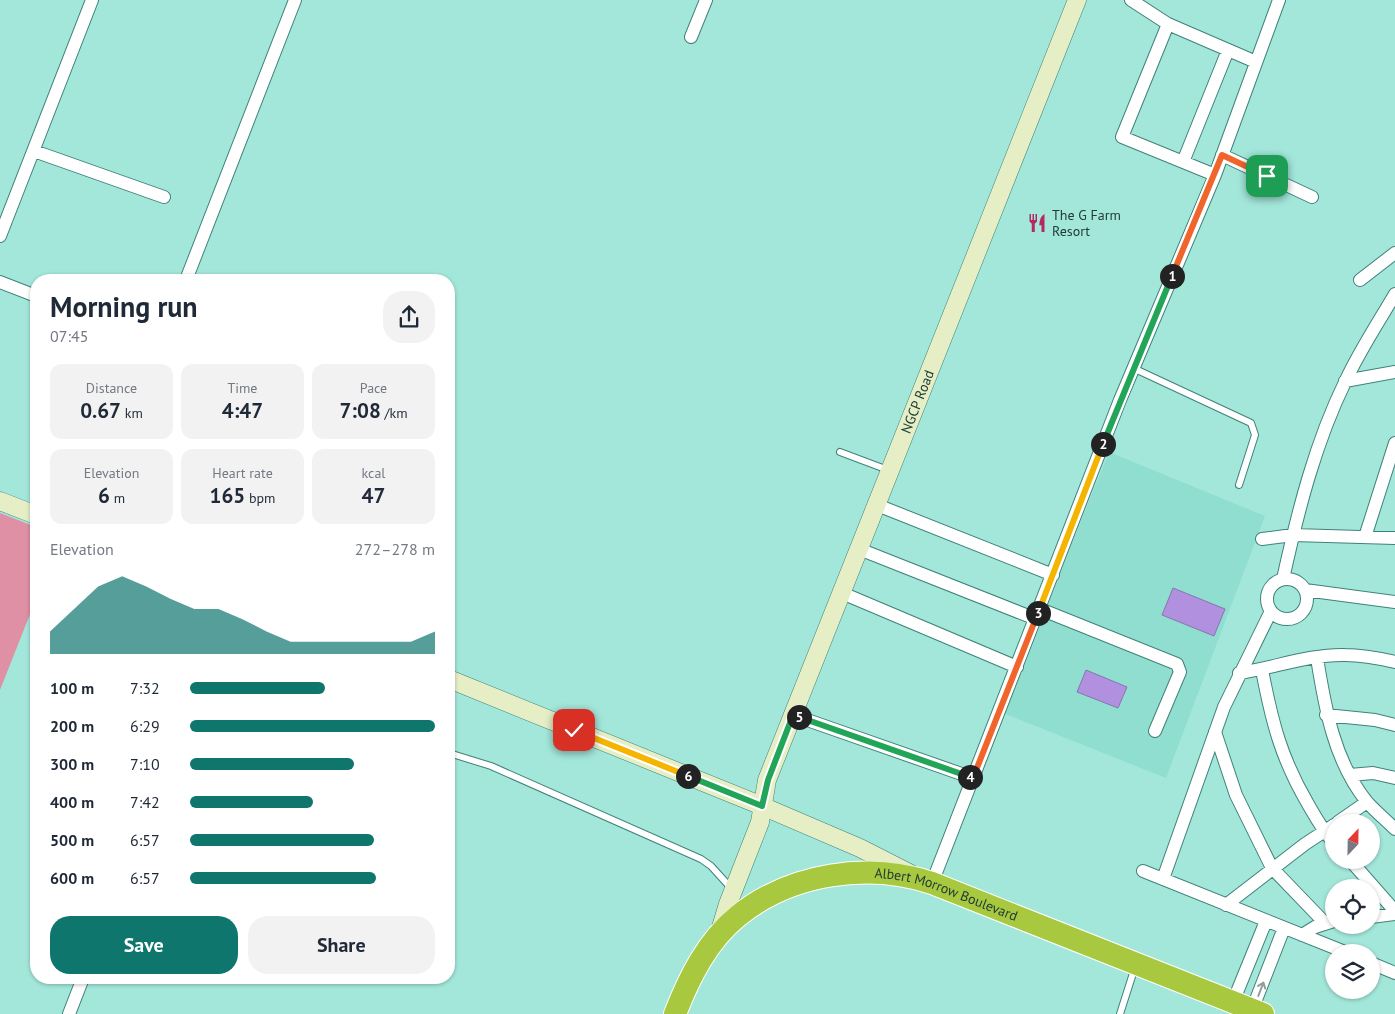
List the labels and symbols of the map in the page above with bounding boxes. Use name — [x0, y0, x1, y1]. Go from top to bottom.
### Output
pin — [1246, 155, 1288, 197]
place label: The G Farm Resort — [1052, 206, 1121, 240]
restaurant icon: The G Farm Resort — [1026, 212, 1048, 234]
pin: 1 — [1160, 264, 1184, 288]
street label: NGCP Road — [897, 367, 938, 436]
pin: 2 — [1090, 432, 1116, 456]
pin: 3 — [1026, 600, 1050, 626]
pin: 5 — [786, 704, 812, 730]
pin — [553, 709, 595, 751]
pin: 6 — [676, 764, 700, 788]
pin: 4 — [958, 764, 982, 790]
north arrow — [1325, 814, 1380, 869]
street label: Albert Morrow Boulevard — [874, 864, 1020, 925]
one-way arrow — [1257, 981, 1266, 996]

